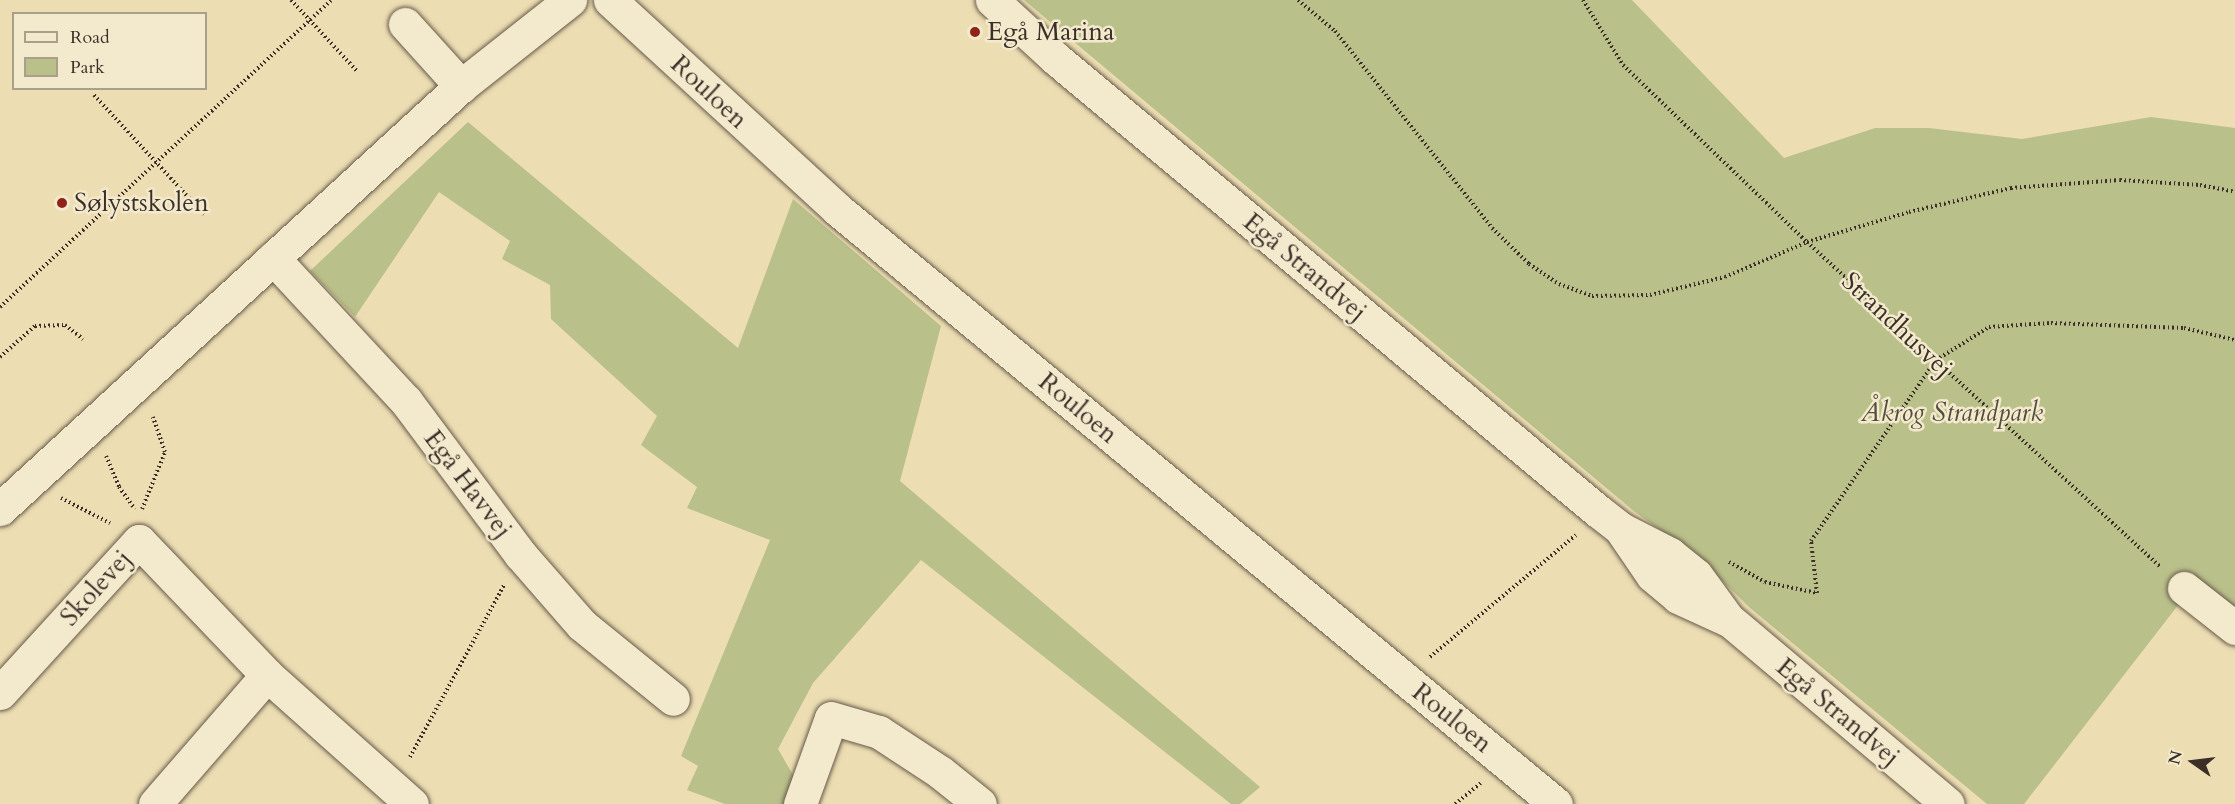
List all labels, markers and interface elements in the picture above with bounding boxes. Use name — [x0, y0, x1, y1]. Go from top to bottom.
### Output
legend — [12, 12, 207, 90]
place label: Egå Marina — [987, 16, 1114, 48]
text: Road — [70, 25, 110, 50]
marker: Egå Marina — [968, 25, 982, 39]
street label: Rouloen — [664, 49, 754, 135]
text: Park — [70, 55, 105, 80]
place label: Sølystskolen — [74, 187, 209, 219]
marker: Sølystskolen — [55, 196, 69, 210]
street label: Egå Strandvej — [1237, 206, 1373, 328]
street label: Strandhusvej — [1835, 266, 1959, 384]
street label: Rouloen — [1032, 366, 1124, 450]
park label: Åkrog Strandpark — [1861, 397, 2043, 429]
street label: Egå Havvej — [417, 424, 519, 544]
street label: Skolevej — [54, 543, 138, 633]
street label: Egå Strandvej — [1770, 651, 1906, 773]
street label: Rouloen — [1406, 676, 1498, 760]
north arrow — [2163, 732, 2223, 792]
text: N — [2163, 748, 2188, 767]

